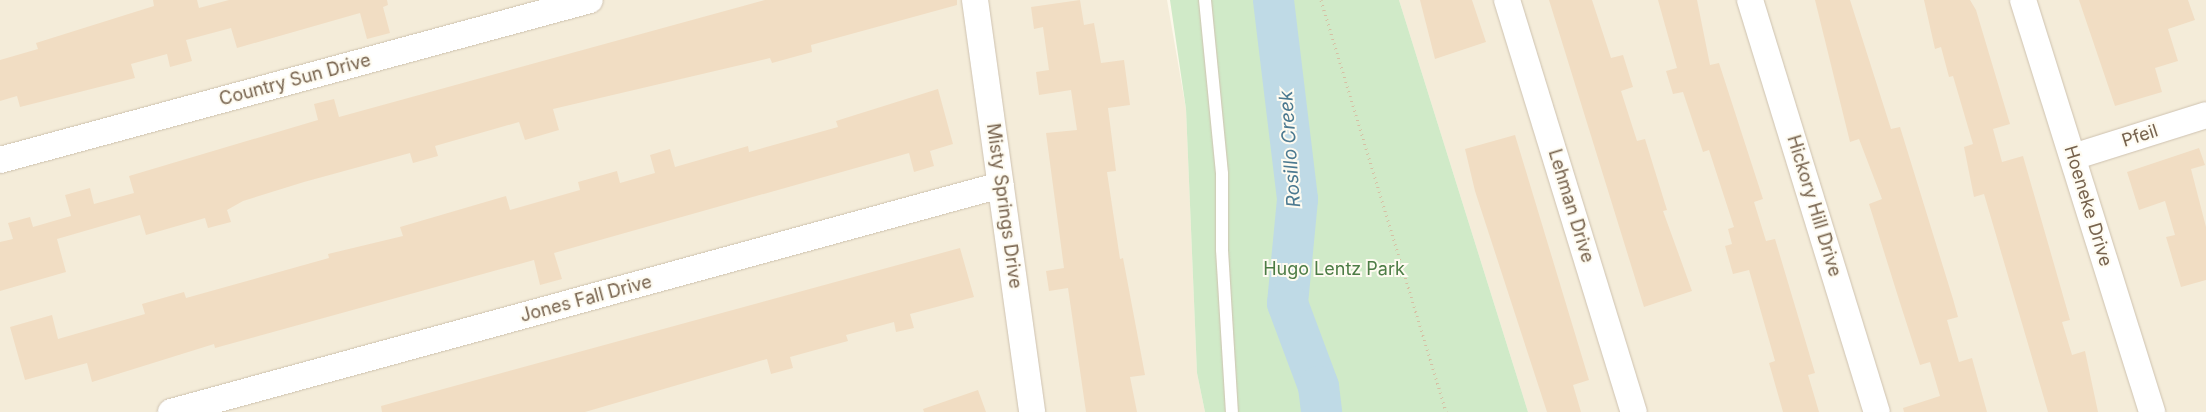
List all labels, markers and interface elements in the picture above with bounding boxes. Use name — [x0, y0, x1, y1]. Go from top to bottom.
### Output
street label: Country Sun Drive — [217, 49, 373, 111]
water label: Rosillo Creek — [1275, 90, 1305, 208]
street label: Pfeil — [2119, 120, 2161, 152]
street label: Misty Springs Drive — [982, 122, 1026, 290]
street label: Hickory Hill Drive — [1782, 133, 1846, 279]
street label: Hoeneke Drive — [2059, 143, 2117, 269]
street label: Lehman Drive — [1543, 147, 1599, 265]
park label: Hugo Lentz Park — [1263, 258, 1405, 280]
street label: Jones Fall Drive — [518, 271, 654, 327]

